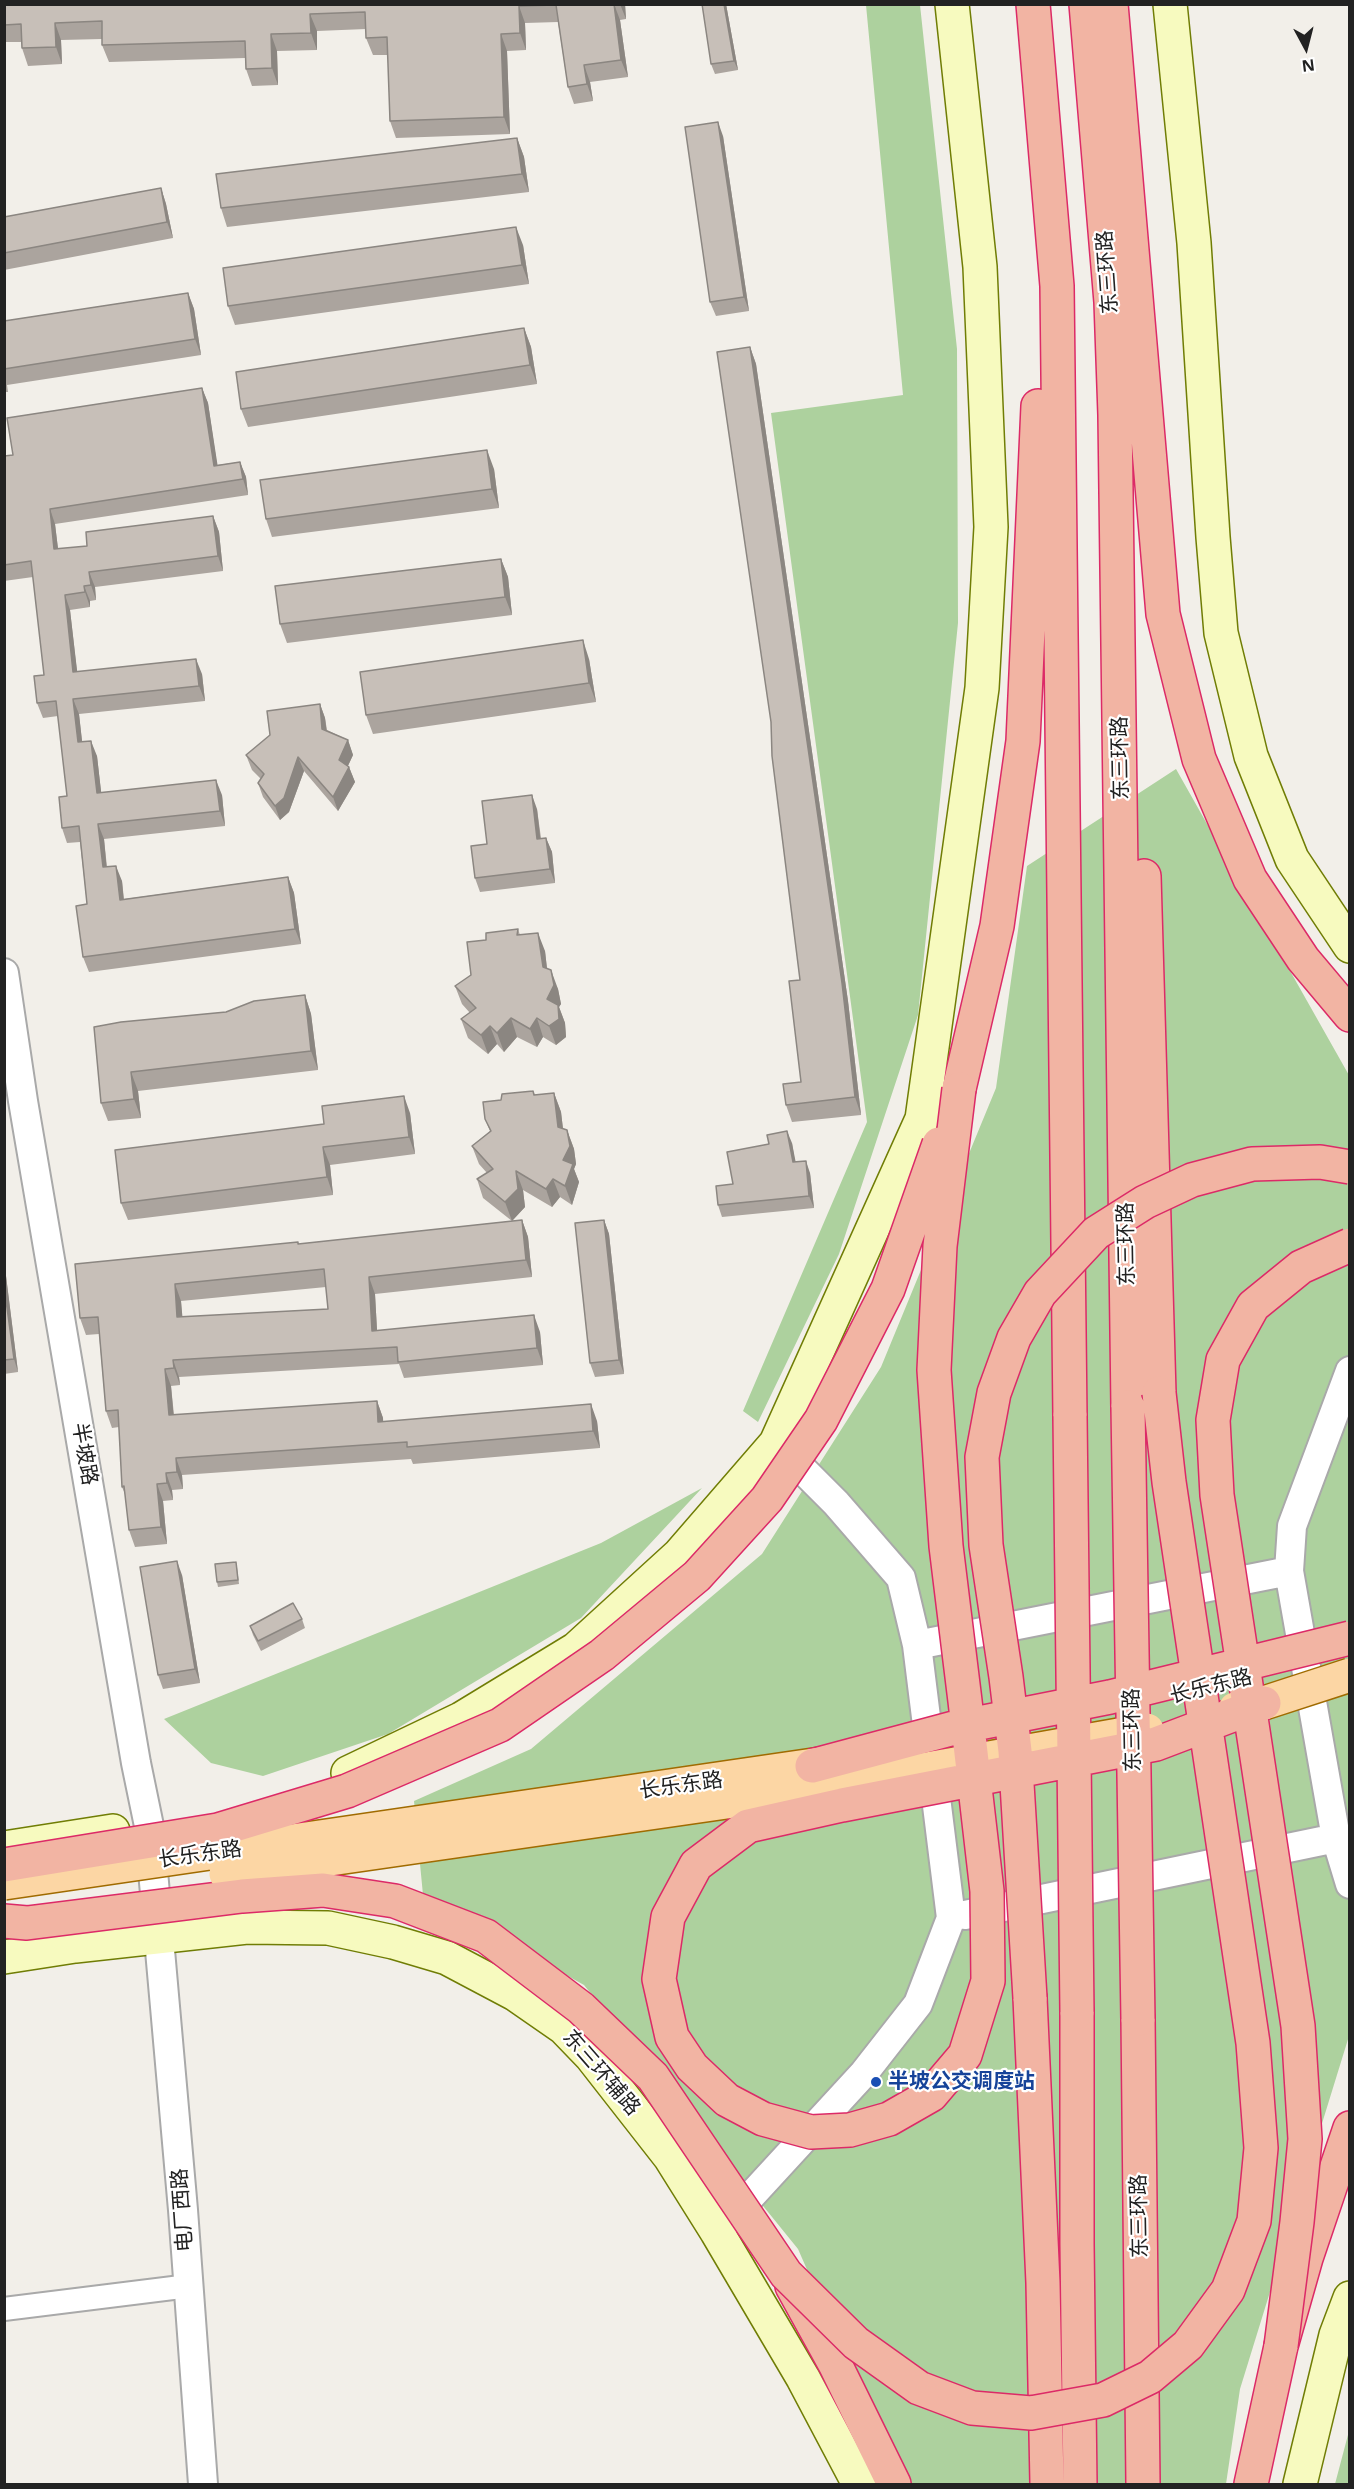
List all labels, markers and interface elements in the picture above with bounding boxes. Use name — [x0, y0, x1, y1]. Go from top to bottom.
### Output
north arrow — [1276, 18, 1336, 78]
text: N — [1300, 54, 1316, 78]
street label: 东三环路 — [1093, 229, 1123, 315]
street label: 东三环路 — [1108, 716, 1134, 800]
street label: 东三环路 — [1114, 1202, 1140, 1286]
street label: 半坡路 — [66, 1421, 102, 1487]
street label: 长乐东路 — [1167, 1665, 1255, 1709]
street label: 东三环路 — [1120, 1688, 1146, 1772]
street label: 长乐东路 — [638, 1768, 724, 1804]
street label: 长乐东路 — [157, 1837, 243, 1873]
street label: 东三环辅路 — [557, 2025, 645, 2121]
place label: 半坡公交调度站 — [888, 2069, 1035, 2095]
marker: 半坡公交调度站 — [869, 2075, 883, 2089]
street label: 电厂西路 — [168, 2167, 198, 2253]
street label: 东三环路 — [1127, 2174, 1153, 2258]

